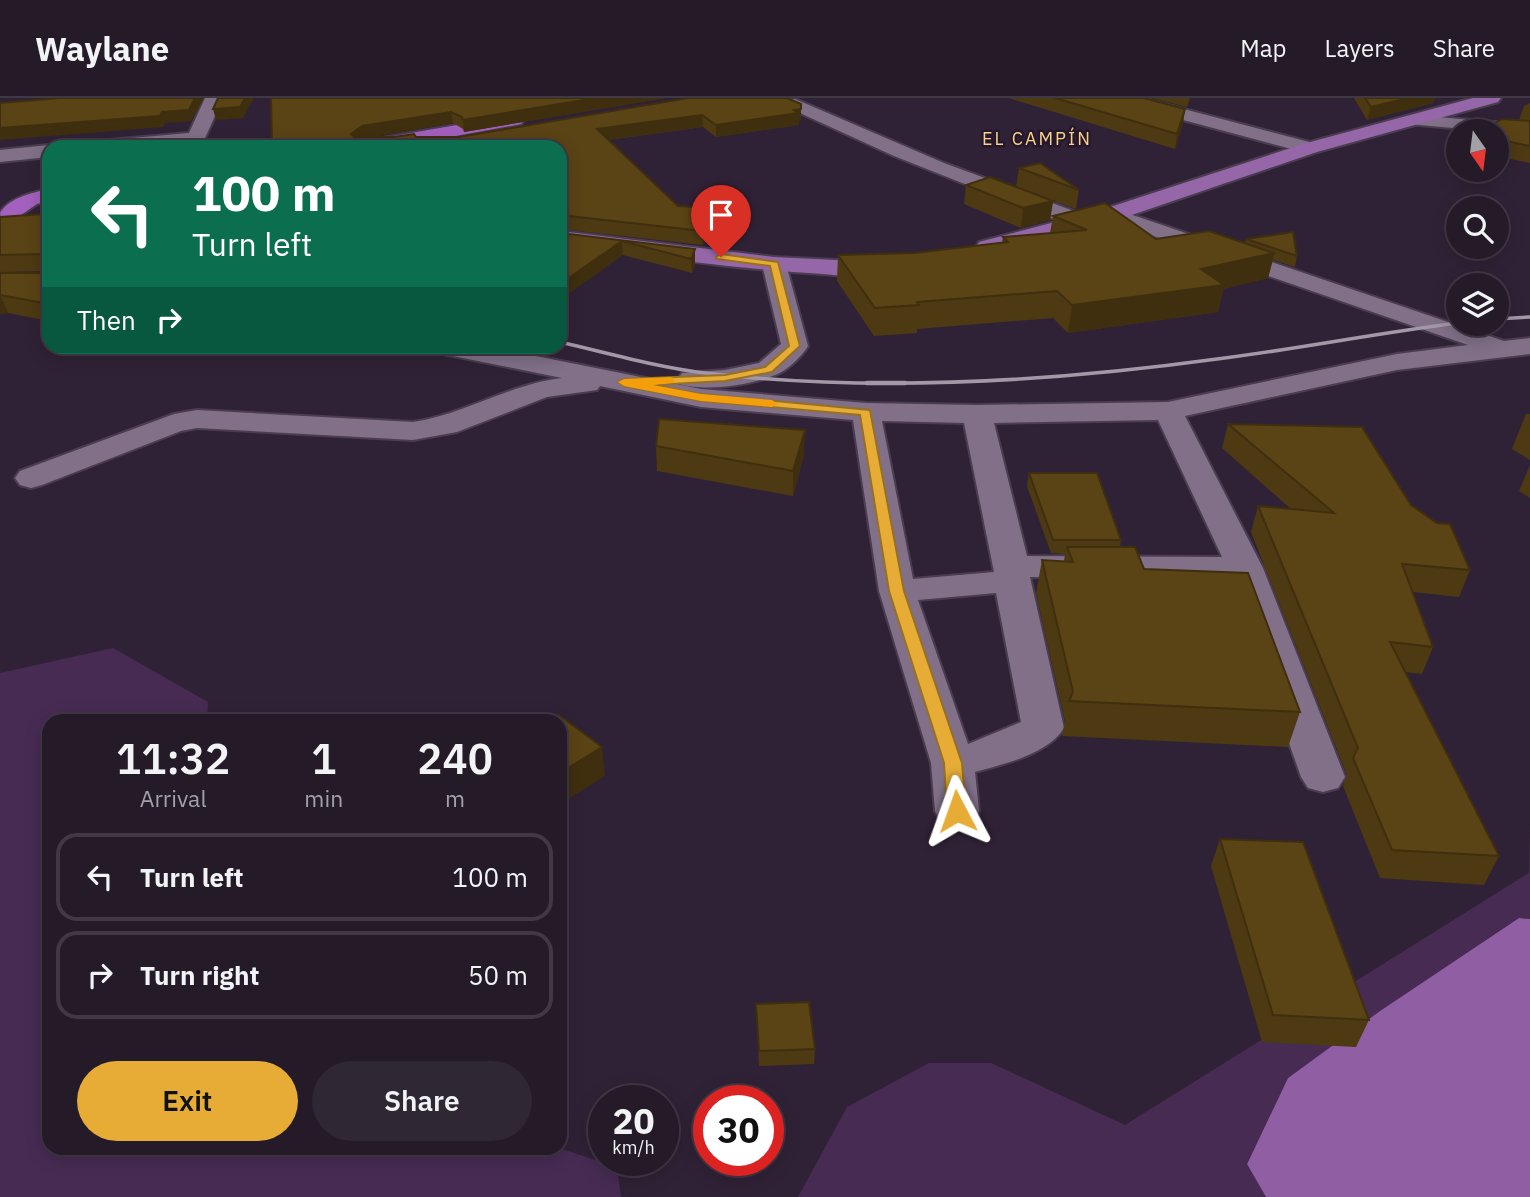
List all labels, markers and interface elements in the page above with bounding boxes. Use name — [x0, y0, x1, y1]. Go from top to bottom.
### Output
text: Waylane — [35, 27, 169, 70]
text: Map — [1240, 32, 1287, 64]
text: Layers — [1325, 32, 1395, 64]
text: Share — [1433, 32, 1495, 64]
north arrow — [1446, 119, 1508, 182]
map controls — [1446, 119, 1509, 336]
district label: EL CAMPÍN — [982, 127, 1092, 150]
text: 100 m — [192, 161, 336, 224]
icon: left — [77, 168, 168, 259]
pin — [691, 185, 751, 257]
icon: arrive — [702, 196, 740, 234]
button: search — [1446, 196, 1509, 259]
text: Turn left — [192, 223, 312, 265]
button: layers — [1446, 273, 1509, 336]
icon: right — [150, 301, 188, 339]
text: Then — [77, 303, 136, 337]
text: 11:32 — [116, 731, 230, 786]
text: 1 — [311, 731, 336, 786]
text: 240 — [417, 731, 493, 786]
position arrow — [920, 774, 994, 848]
text: Arrival — [140, 783, 207, 813]
text: min — [304, 783, 343, 813]
text: m — [445, 783, 465, 813]
icon: left — [81, 858, 119, 896]
text: Turn left — [140, 860, 243, 894]
text: 100 m — [452, 860, 528, 894]
icon: right — [81, 956, 119, 994]
text: Turn right — [140, 958, 259, 992]
text: 50 m — [468, 958, 528, 992]
button: Exit — [77, 1061, 298, 1141]
button: Share — [312, 1061, 532, 1141]
speed limit sign: 30 — [693, 1085, 784, 1176]
text: 20 — [612, 1098, 655, 1144]
text: km/h — [612, 1136, 655, 1159]

